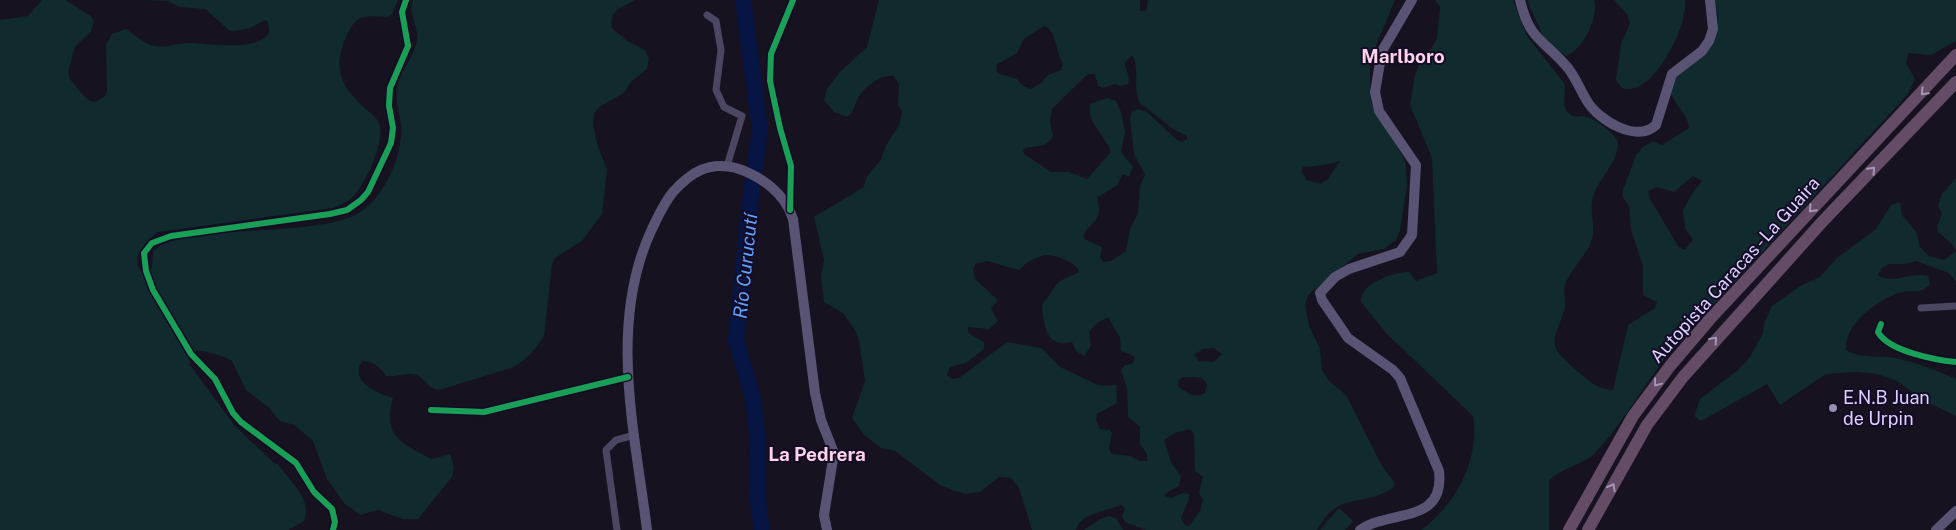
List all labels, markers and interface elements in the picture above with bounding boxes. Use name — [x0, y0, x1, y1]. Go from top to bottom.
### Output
district label: Marlboro — [1361, 45, 1445, 67]
one-way arrow — [1921, 86, 1930, 95]
one-way arrow — [1866, 166, 1875, 175]
street label: Autopista Caracas - La Guaira — [1646, 172, 1824, 367]
one-way arrow — [1809, 204, 1818, 213]
water label: Río Curucutí — [729, 210, 762, 320]
one-way arrow — [1708, 336, 1717, 345]
one-way arrow — [1654, 377, 1663, 387]
place label: E.N.B Juan de Urpin — [1843, 387, 1930, 429]
marker: E.N.B Juan de Urpin — [1827, 402, 1839, 414]
district label: La Pedrera — [768, 443, 866, 465]
one-way arrow — [1606, 484, 1616, 493]

